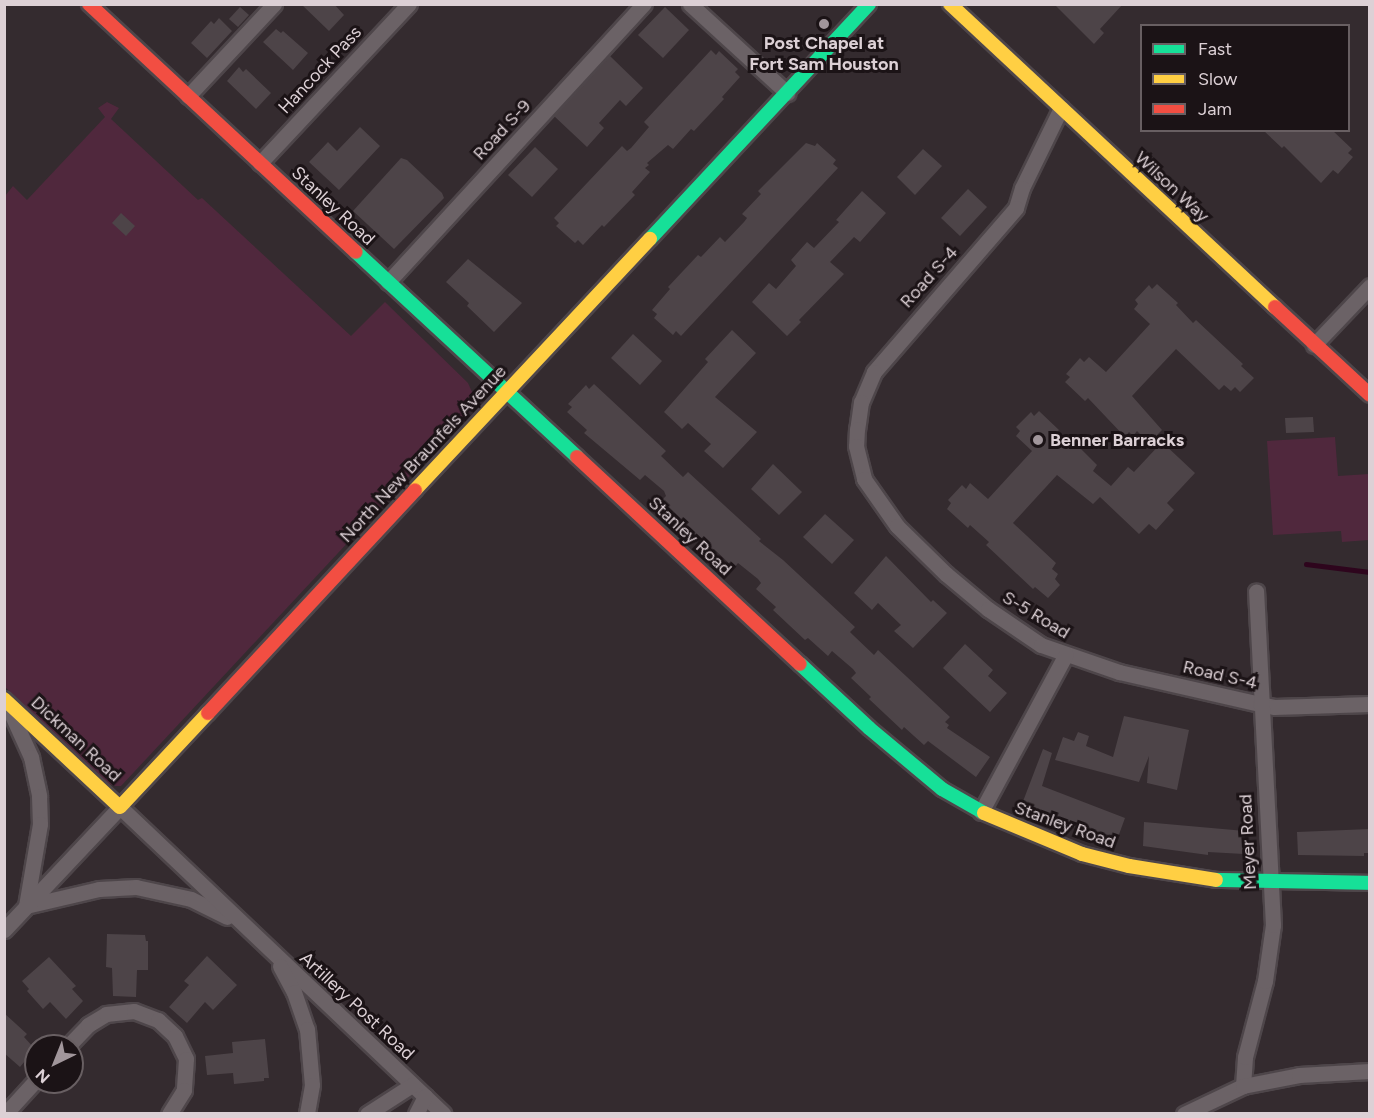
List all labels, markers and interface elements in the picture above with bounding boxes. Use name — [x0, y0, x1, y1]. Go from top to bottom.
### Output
marker: Post Chapel at Fort Sam Houston — [817, 17, 831, 31]
street label: Hancock Pass — [274, 22, 366, 118]
legend — [1140, 24, 1350, 132]
place label: Post Chapel at Fort Sam Houston — [749, 33, 899, 76]
text: Fast — [1198, 38, 1232, 60]
text: Slow — [1198, 68, 1237, 90]
street label: Road S-9 — [469, 95, 535, 165]
text: Jam — [1198, 98, 1232, 120]
street label: Wilson Way — [1130, 147, 1214, 227]
street label: Stanley Road — [287, 162, 379, 250]
street label: Road S-4 — [896, 242, 962, 312]
street label: North New Braunfels Avenue — [335, 361, 511, 547]
place label: Benner Barracks — [1050, 429, 1184, 451]
marker: Benner Barracks — [1031, 433, 1045, 447]
street label: Stanley Road — [644, 492, 736, 580]
street label: S-5 Road — [998, 586, 1074, 644]
street label: Road S-4 — [1181, 656, 1259, 694]
street label: Dickman Road — [26, 692, 126, 786]
street label: Meyer Road — [1235, 794, 1261, 890]
street label: Stanley Road — [1012, 797, 1118, 853]
street label: Artillery Post Road — [295, 947, 419, 1065]
north arrow — [24, 1034, 84, 1094]
text: N — [32, 1065, 54, 1087]

